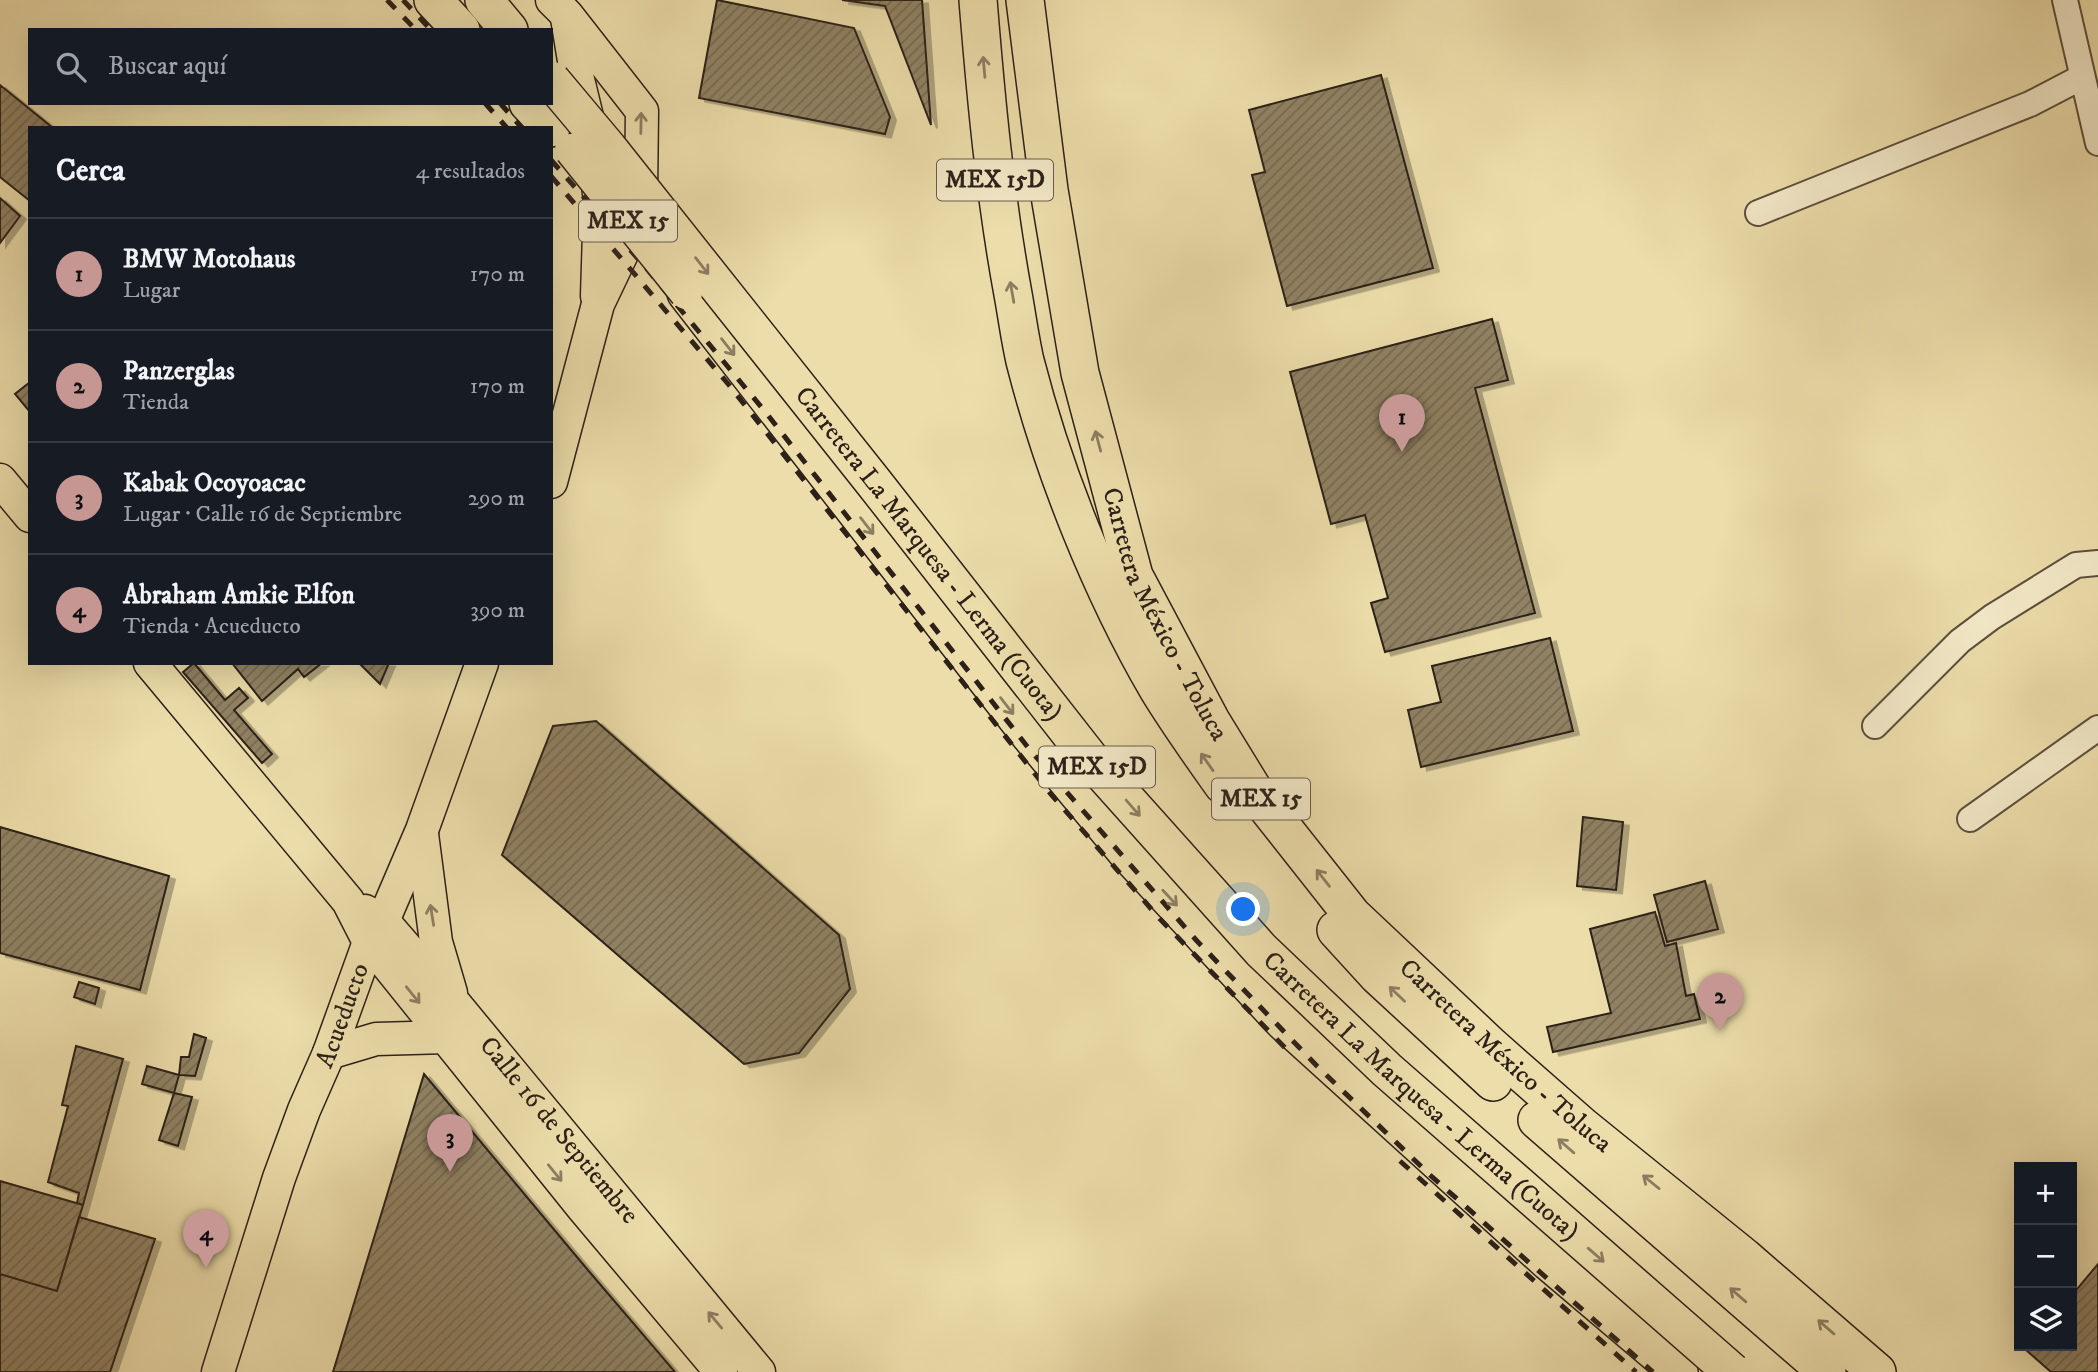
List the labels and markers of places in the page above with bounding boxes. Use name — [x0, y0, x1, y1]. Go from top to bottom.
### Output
pin: 1 — [1379, 394, 1425, 452]
pin: 2 — [1697, 973, 1743, 1031]
pin: 3 — [427, 1114, 473, 1172]
pin: 4 — [183, 1210, 229, 1268]

